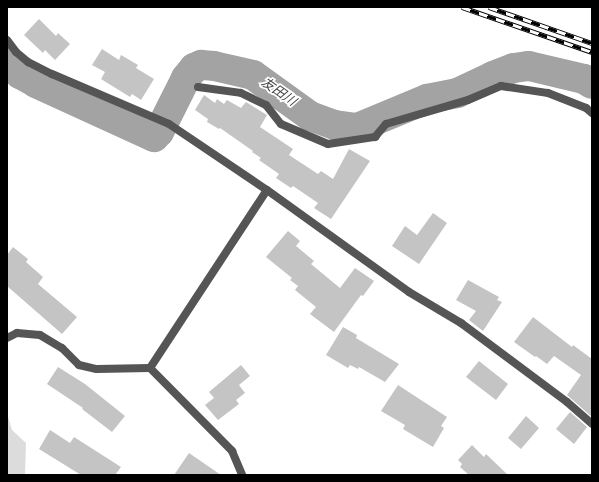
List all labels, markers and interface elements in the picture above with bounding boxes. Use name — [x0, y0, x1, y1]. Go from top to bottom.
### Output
water label: 友田川 — [258, 75, 298, 111]

